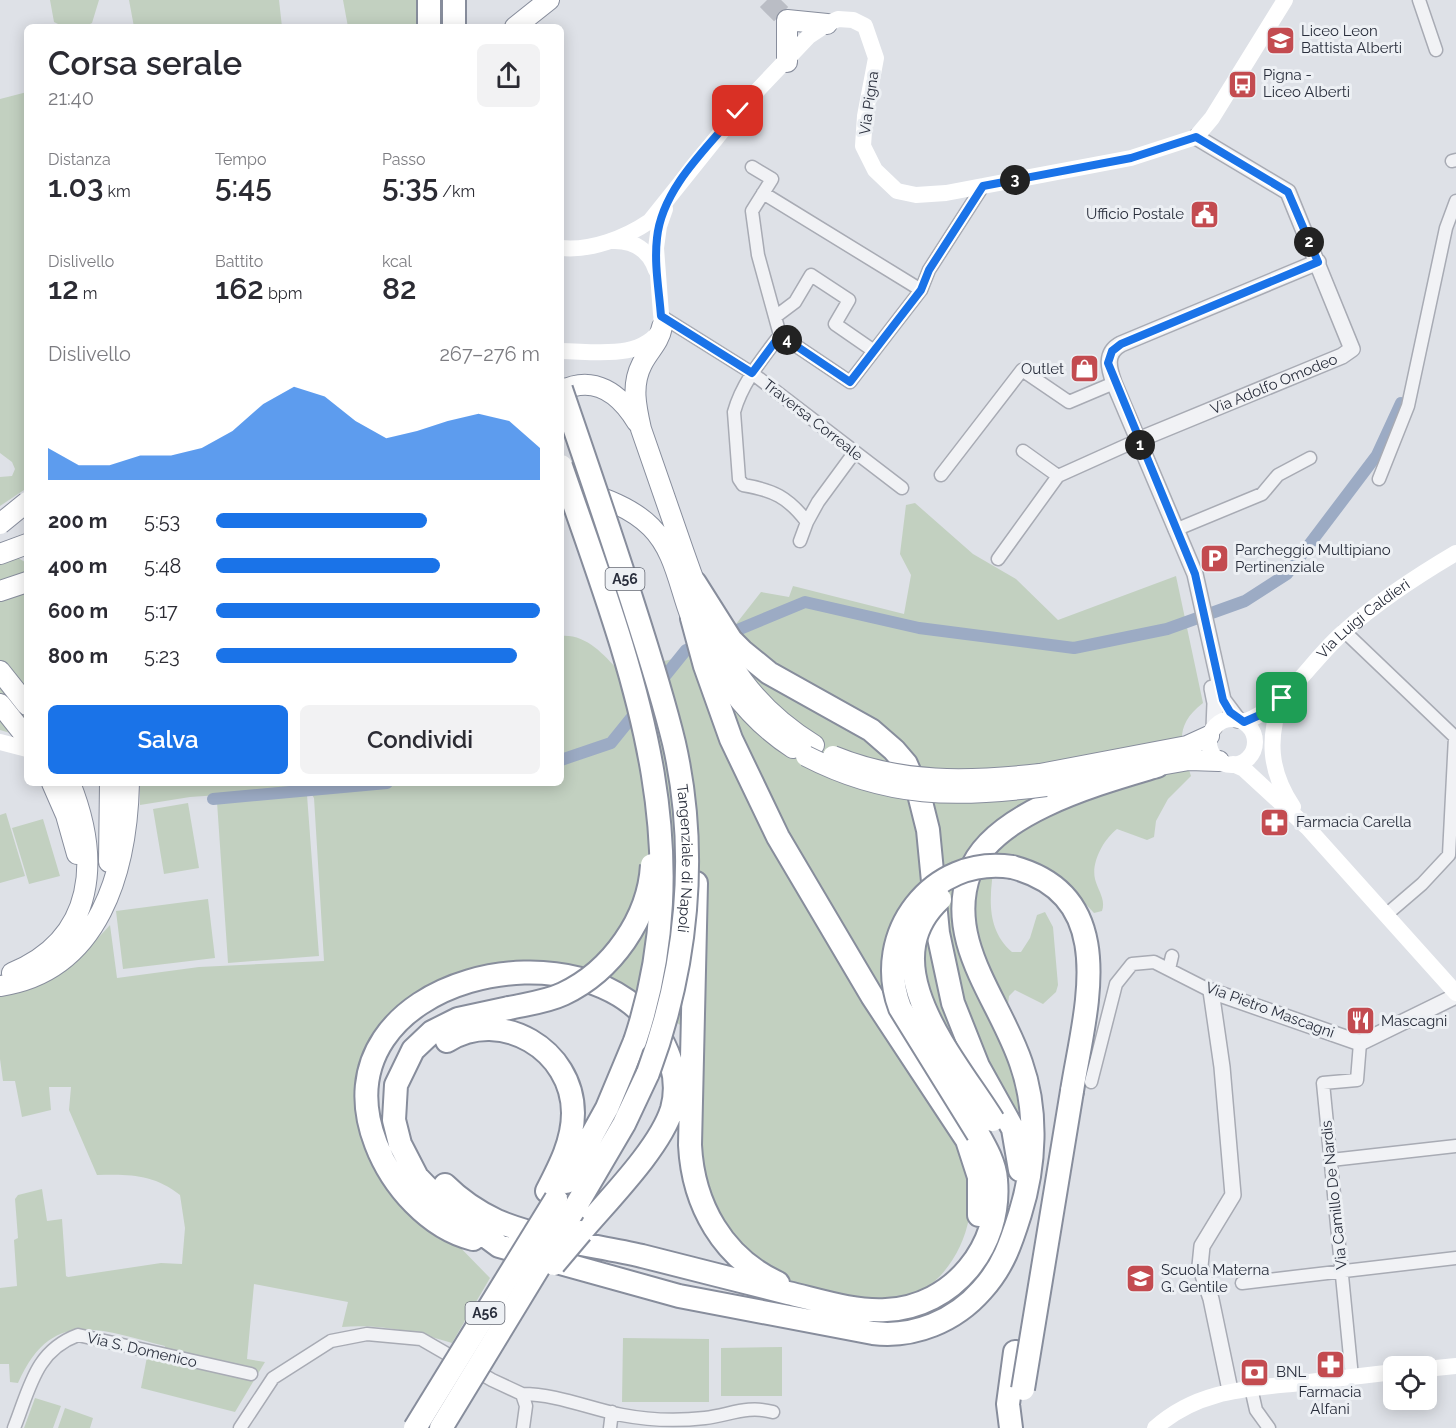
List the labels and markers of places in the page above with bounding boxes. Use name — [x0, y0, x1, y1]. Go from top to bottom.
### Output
place label: Liceo Leon Battista Alberti — [1301, 22, 1402, 57]
school or university icon: Liceo Leon Battista Alberti — [1264, 24, 1296, 56]
place label: Pigna - Liceo Alberti — [1263, 66, 1350, 101]
bus stop icon: Pigna - Liceo Alberti — [1226, 68, 1258, 100]
pin — [712, 85, 763, 136]
pin: 3 — [1000, 165, 1030, 195]
public building icon: Ufficio Postale — [1189, 198, 1221, 230]
place label: Ufficio Postale — [1086, 205, 1184, 223]
pin: 2 — [1294, 227, 1324, 257]
pin: 4 — [772, 325, 802, 355]
shop icon: Outlet — [1069, 353, 1101, 385]
place label: Outlet — [1021, 360, 1064, 378]
pin: 1 — [1125, 430, 1155, 460]
place label: Parcheggio Multipiano Pertinenziale — [1235, 541, 1391, 576]
parking icon: Parcheggio Multipiano Pertinenziale — [1198, 543, 1230, 575]
pin — [1256, 672, 1307, 723]
pharmacy icon: Farmacia Carella — [1259, 806, 1291, 838]
place label: Farmacia Carella — [1296, 813, 1411, 831]
restaurant icon: Mascagni — [1344, 1005, 1376, 1037]
place label: Mascagni — [1381, 1012, 1447, 1030]
place label: Scuola Materna G. Gentile — [1161, 1261, 1269, 1296]
school or university icon: Scuola Materna G. Gentile — [1124, 1263, 1156, 1295]
pharmacy icon: Farmacia Alfani — [1314, 1349, 1346, 1381]
bank icon: BNL — [1239, 1356, 1271, 1388]
place label: BNL — [1276, 1363, 1307, 1381]
place label: Farmacia Alfani — [1299, 1383, 1361, 1418]

